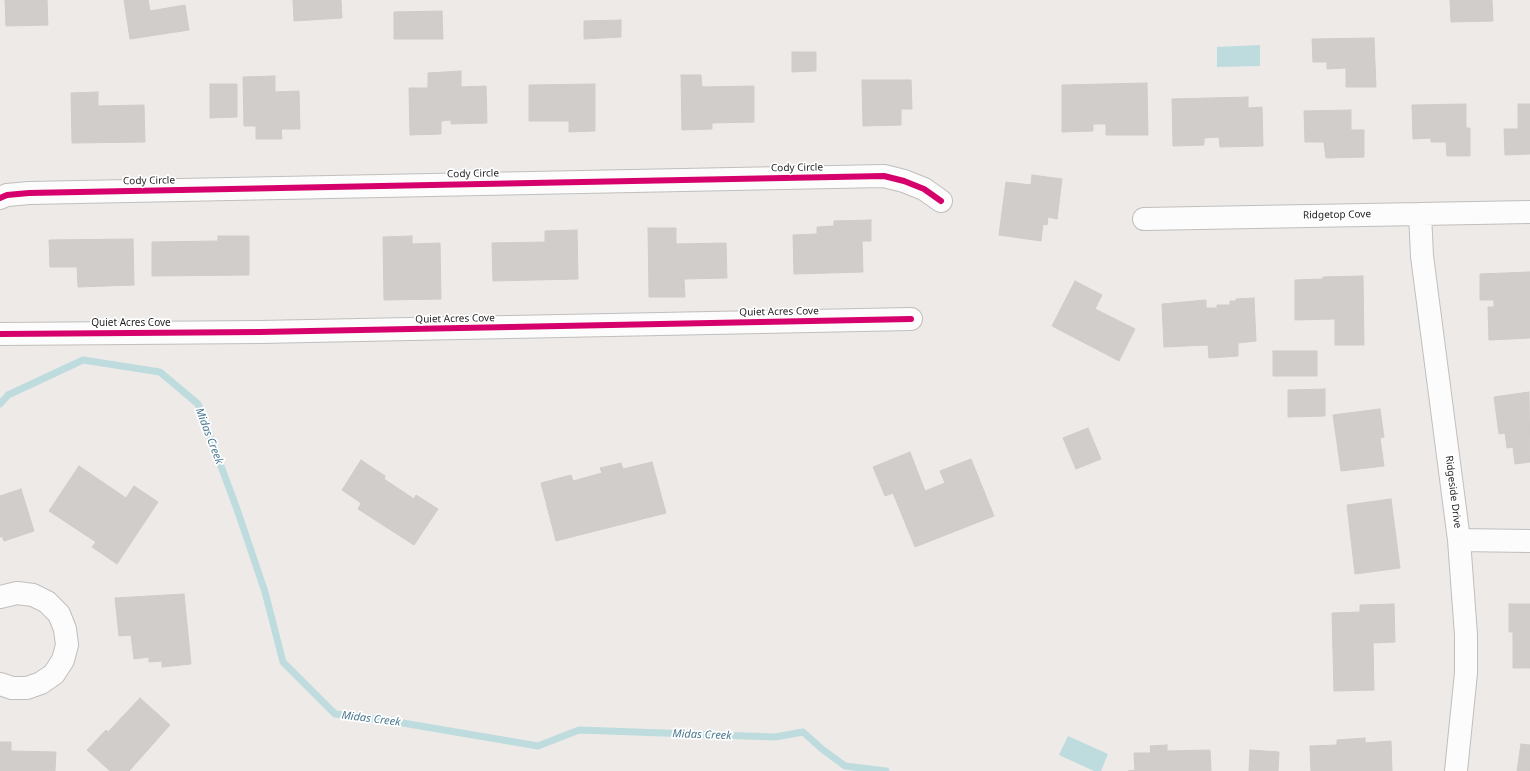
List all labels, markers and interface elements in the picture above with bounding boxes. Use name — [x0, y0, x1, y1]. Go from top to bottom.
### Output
street label: Cody Circle — [771, 162, 823, 174]
street label: Cody Circle — [447, 168, 499, 180]
street label: Cody Circle — [123, 175, 175, 187]
street label: Ridgetop Cove — [1303, 208, 1371, 222]
street label: Quiet Acres Cove — [739, 305, 819, 319]
street label: Quiet Acres Cove — [415, 312, 495, 326]
street label: Quiet Acres Cove — [91, 317, 171, 329]
water label: Midas Creek — [192, 406, 226, 466]
street label: Ridgeside Drive — [1443, 455, 1463, 529]
water label: Midas Creek — [341, 709, 401, 729]
water label: Midas Creek — [672, 727, 732, 743]

